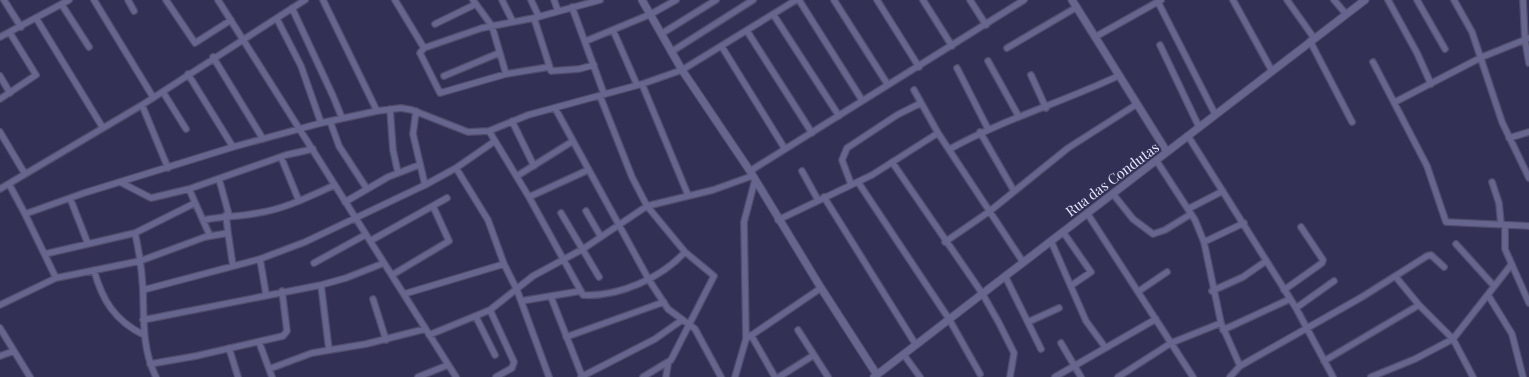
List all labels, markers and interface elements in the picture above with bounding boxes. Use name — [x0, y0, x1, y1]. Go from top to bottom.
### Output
street label: Rua das Condutas — [1061, 138, 1163, 220]

